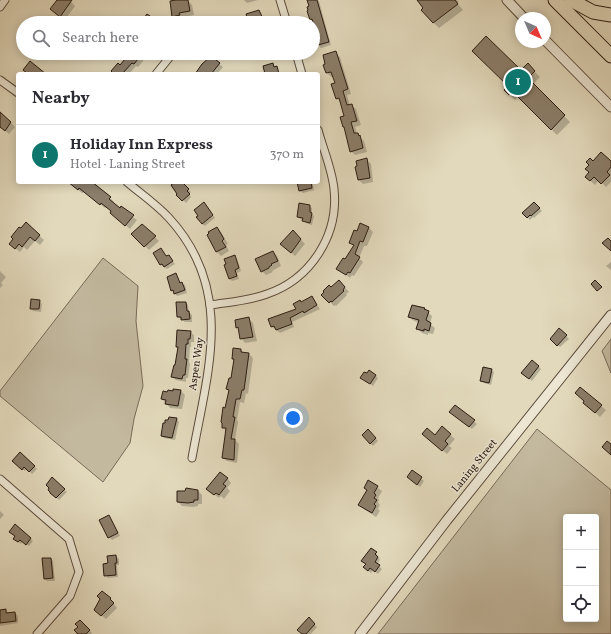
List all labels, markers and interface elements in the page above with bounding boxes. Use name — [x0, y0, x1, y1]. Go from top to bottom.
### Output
north arrow — [515, 12, 551, 48]
search box — [16, 16, 320, 60]
icon: search — [30, 27, 52, 49]
text: Search here — [62, 28, 139, 49]
pin: 1 — [505, 67, 531, 97]
text: Nearby — [32, 87, 90, 110]
text: Holiday Inn Express — [70, 135, 213, 156]
text: 1 — [42, 146, 48, 164]
text: 370 m — [270, 146, 304, 164]
text: Hotel · Laning Street — [70, 156, 185, 174]
street label: Aspen Way — [186, 336, 208, 392]
your location — [283, 408, 303, 428]
street label: Laning Street — [449, 436, 501, 496]
map controls — [563, 514, 599, 622]
button: + — [563, 514, 599, 550]
button: − — [563, 550, 599, 586]
button: locate — [563, 586, 599, 622]

